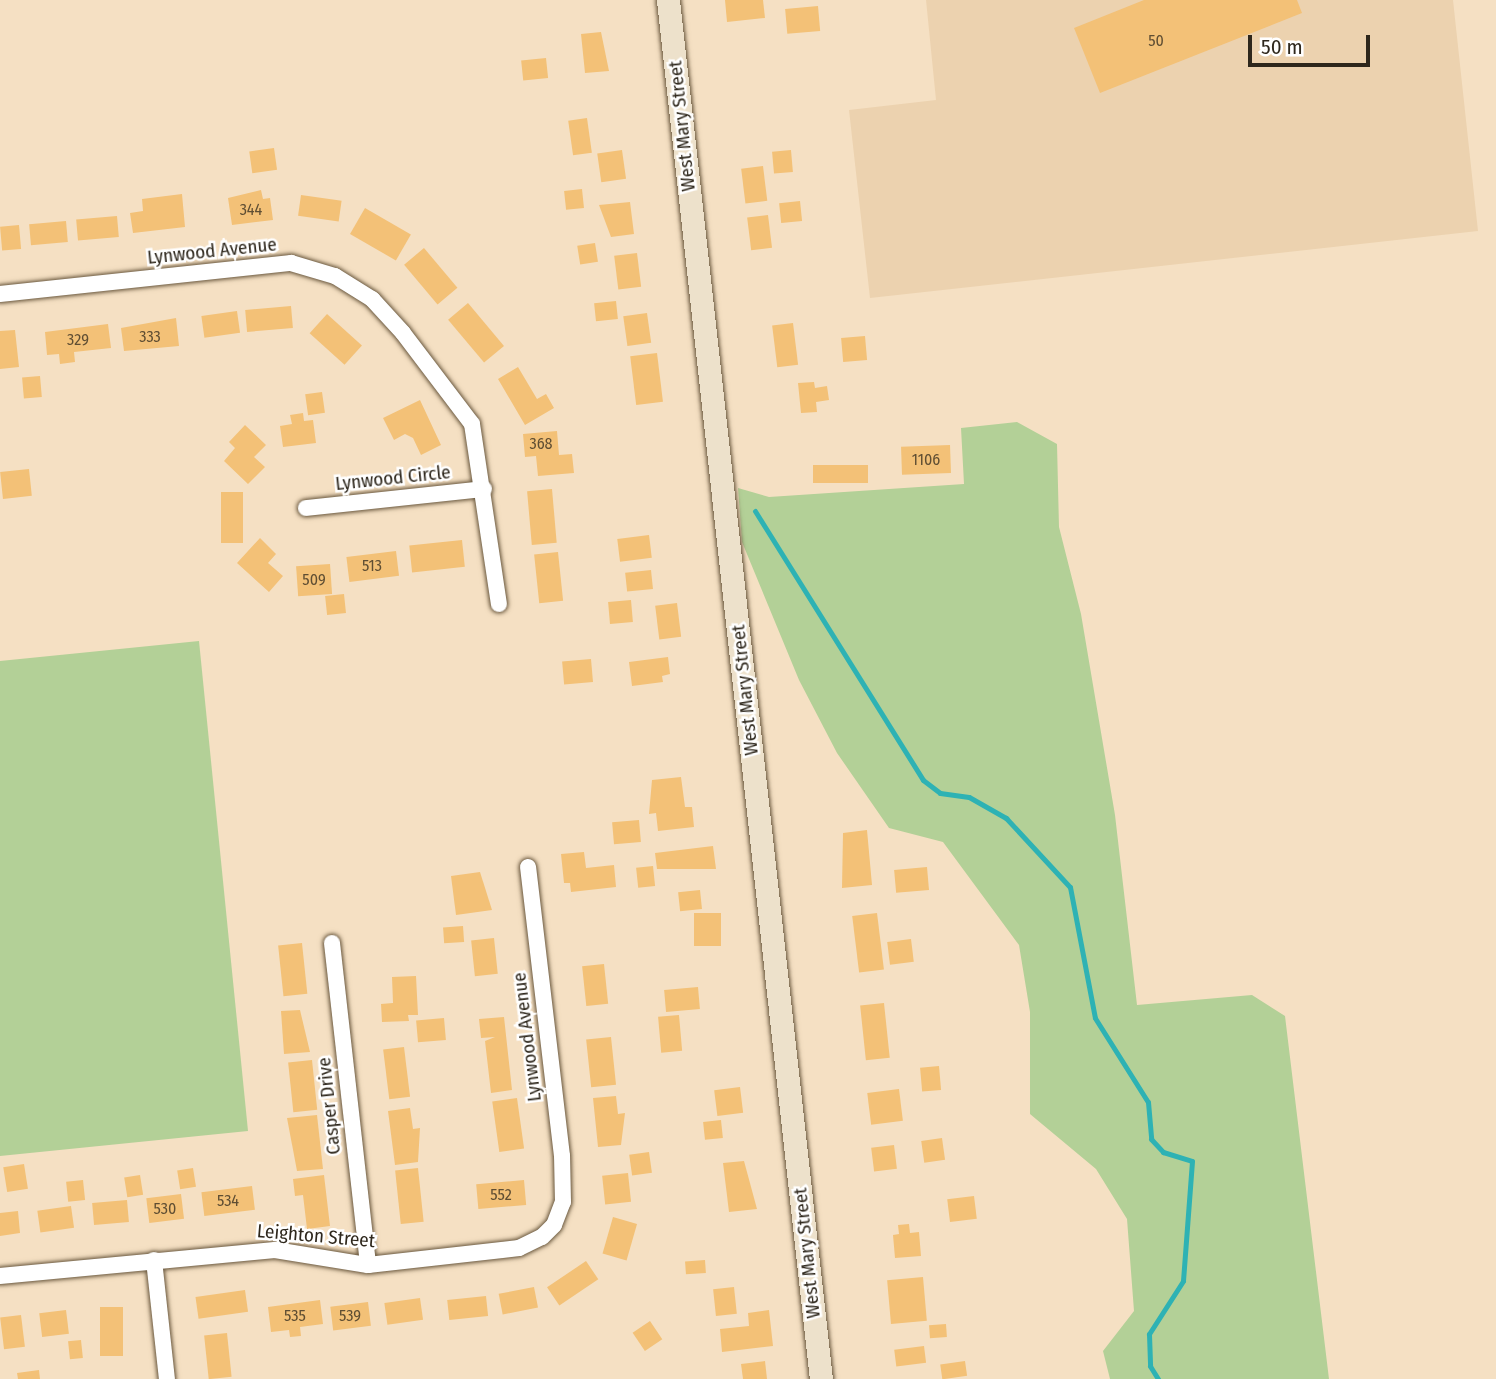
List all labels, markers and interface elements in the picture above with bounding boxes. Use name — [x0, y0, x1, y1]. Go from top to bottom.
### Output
scale bar — [1251, 21, 1374, 65]
house number: 50 — [1148, 31, 1164, 51]
text: 50 m — [1261, 34, 1303, 60]
street label: West Mary Street — [664, 60, 700, 192]
house number: 344 — [240, 200, 262, 220]
street label: Lynwood Avenue — [146, 233, 278, 269]
house number: 333 — [139, 327, 161, 347]
house number: 329 — [67, 330, 89, 350]
house number: 368 — [529, 434, 553, 454]
house number: 1106 — [912, 450, 940, 470]
street label: Lynwood Circle — [334, 461, 452, 495]
house number: 513 — [362, 556, 382, 576]
house number: 509 — [302, 570, 326, 590]
street label: West Mary Street — [727, 624, 763, 756]
street label: Lynwood Avenue — [508, 971, 546, 1103]
street label: Casper Drive — [313, 1056, 345, 1156]
house number: 552 — [490, 1185, 512, 1205]
street label: West Mary Street — [789, 1187, 825, 1319]
house number: 534 — [217, 1191, 239, 1211]
house number: 530 — [154, 1199, 176, 1219]
street label: Leighton Street — [256, 1219, 376, 1253]
house number: 535 — [284, 1306, 306, 1326]
house number: 539 — [339, 1306, 361, 1326]

